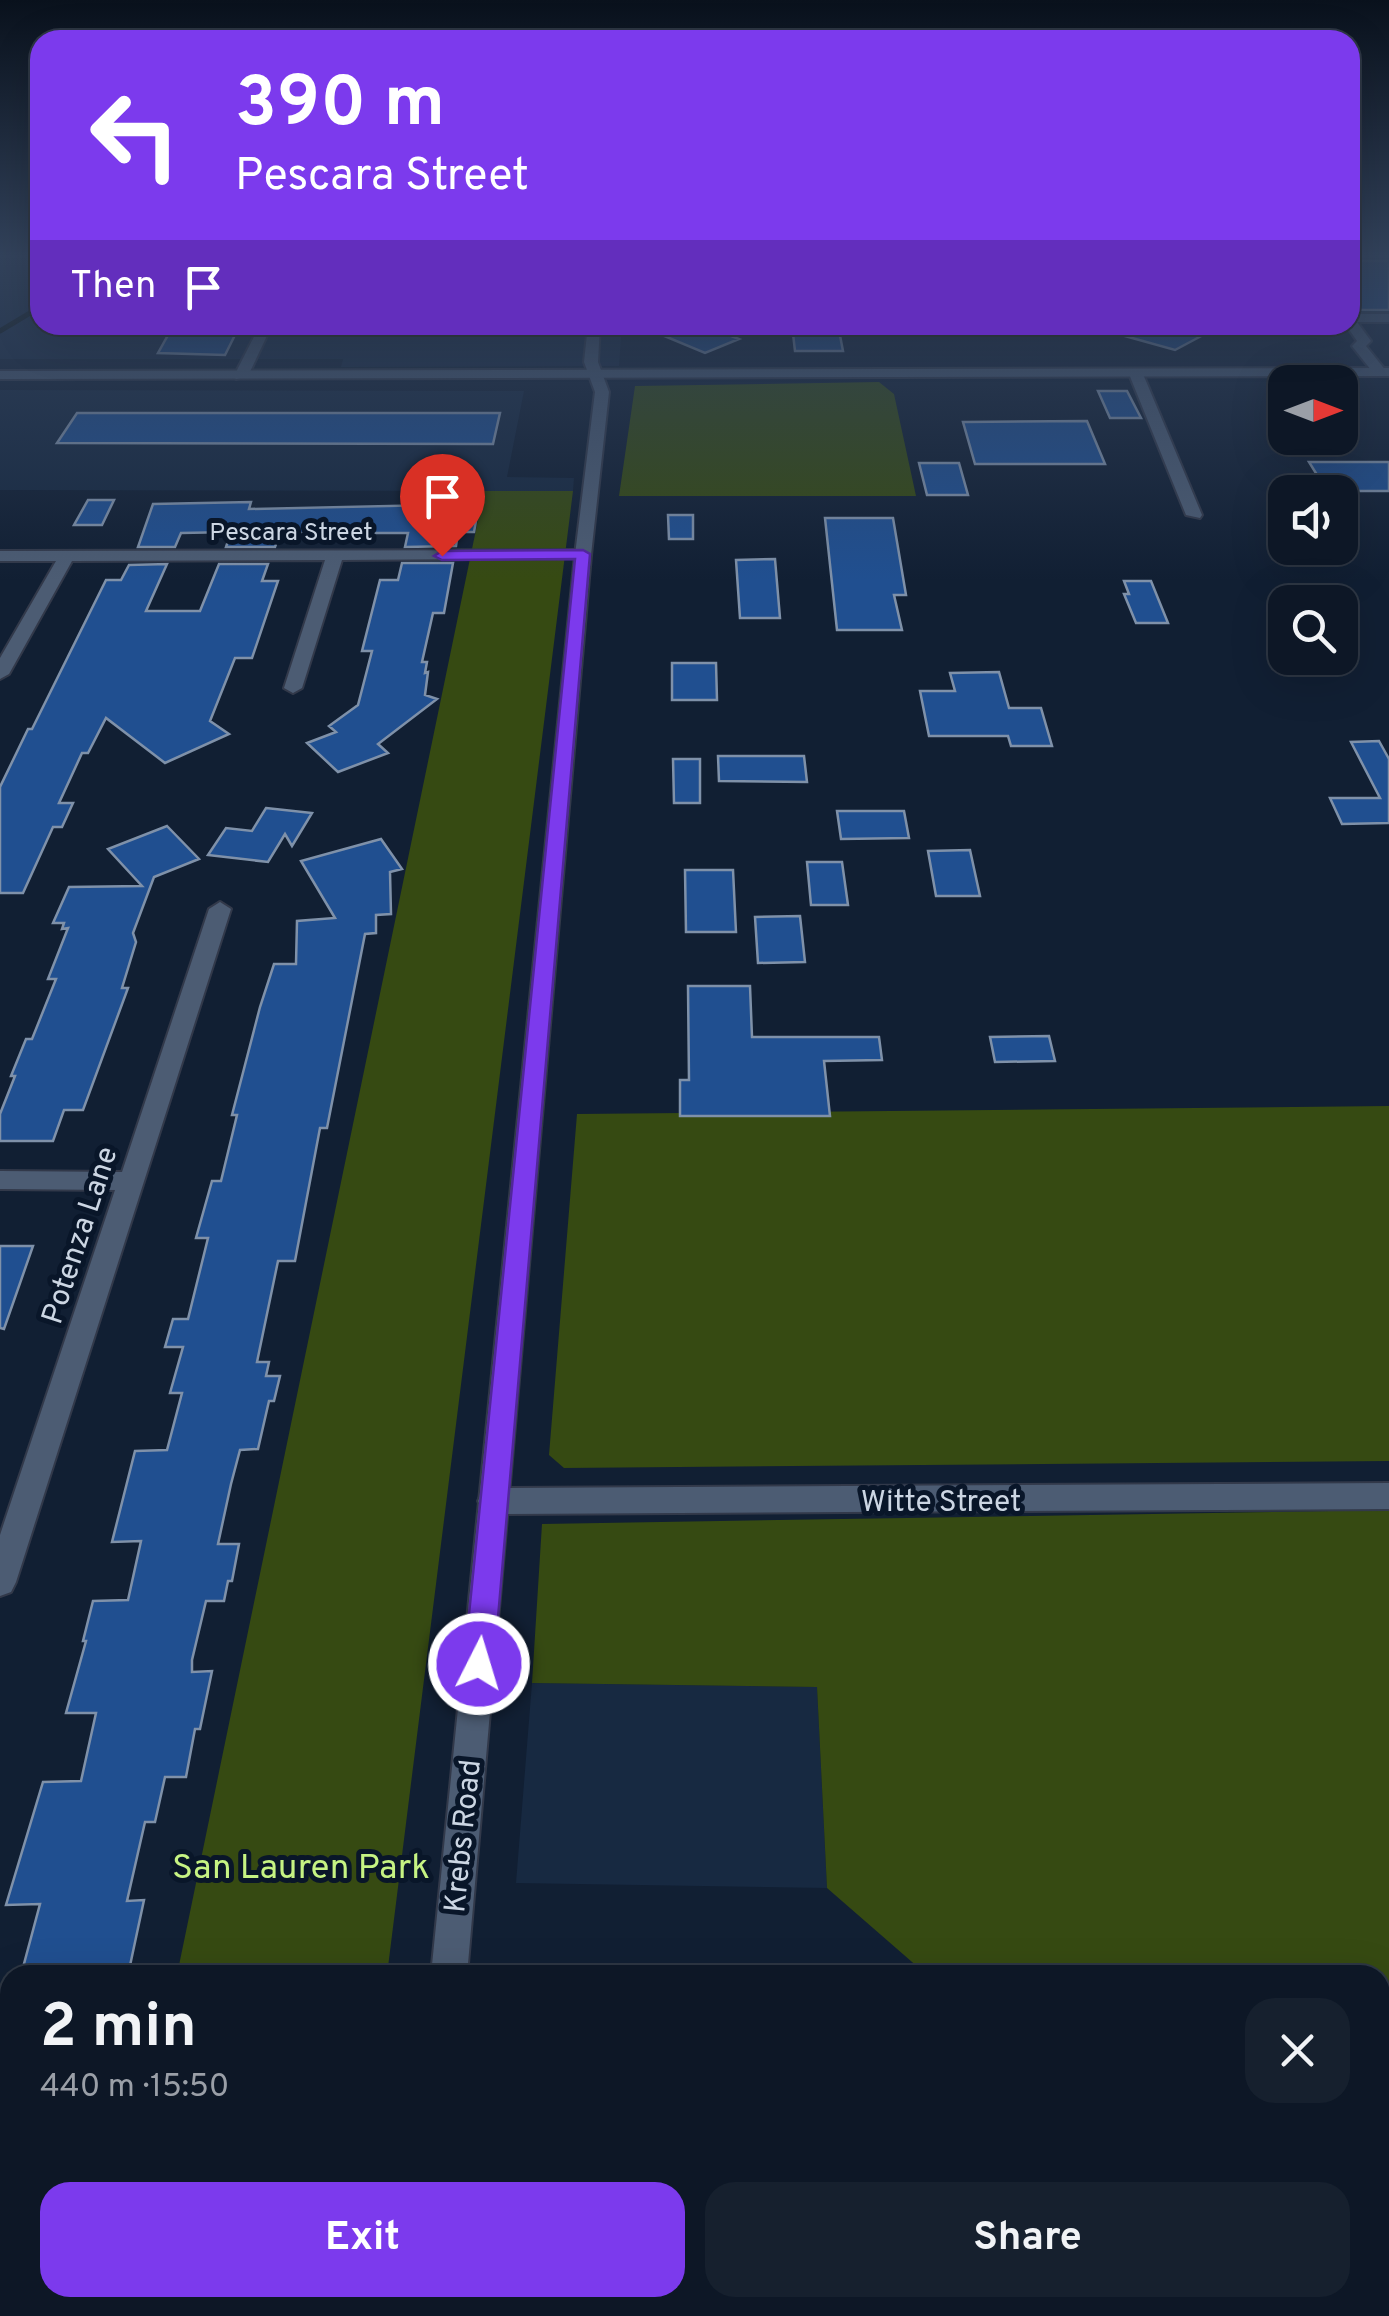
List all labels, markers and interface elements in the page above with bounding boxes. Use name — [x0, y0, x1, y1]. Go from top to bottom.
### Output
text: 390 m — [235, 62, 445, 151]
icon: left — [70, 70, 200, 200]
text: Pescara Street — [235, 149, 529, 206]
icon: arrive — [176, 260, 231, 315]
text: Then — [70, 263, 156, 312]
north arrow — [1268, 365, 1358, 455]
map controls — [1268, 365, 1358, 675]
pin — [400, 454, 485, 557]
icon: arrive — [415, 469, 470, 524]
button: sound — [1268, 475, 1358, 565]
street label: Pescara Street — [209, 518, 373, 550]
button: search — [1268, 585, 1358, 675]
street label: Potenza Lane — [35, 1142, 127, 1329]
street label: Witte Street — [861, 1485, 1021, 1522]
position arrow — [427, 1612, 531, 1716]
street label: Krebs Road — [438, 1758, 491, 1915]
park label: San Lauren Park — [172, 1847, 430, 1891]
text: 2 min — [40, 1992, 197, 2068]
button: close — [1245, 1998, 1350, 2103]
text: 440 m · 15:50 — [40, 2068, 229, 2108]
button: Exit — [40, 2182, 685, 2297]
button: Share — [705, 2182, 1350, 2297]

